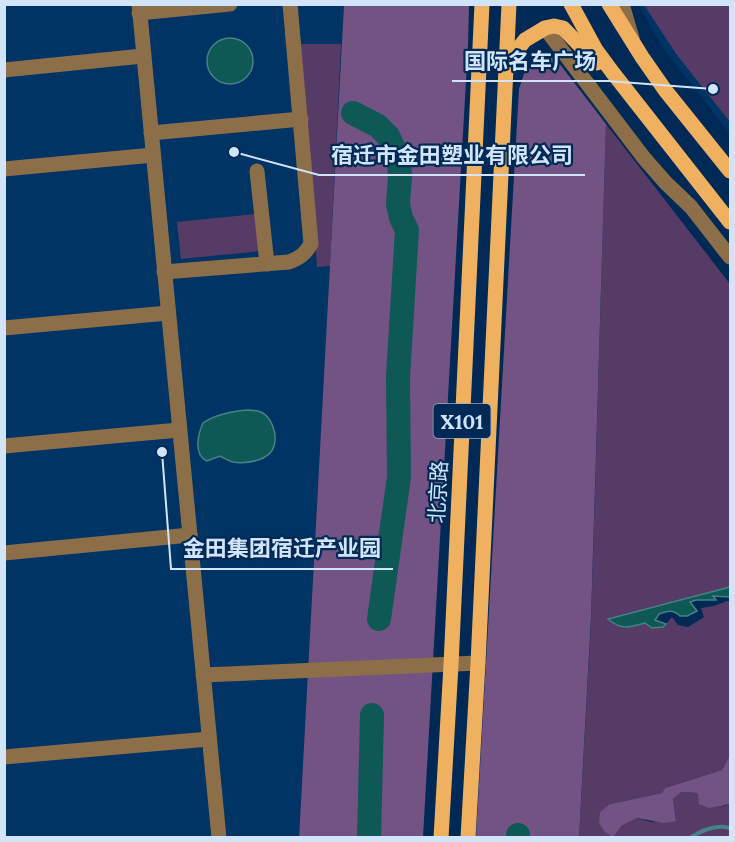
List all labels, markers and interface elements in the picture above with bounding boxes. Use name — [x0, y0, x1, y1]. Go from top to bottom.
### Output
callout: 国际名车广场 — [452, 41, 608, 81]
text: 国际名车广场 — [464, 47, 596, 75]
callout: 宿迁市金田塑业有限公司 — [319, 135, 585, 175]
text: 宿迁市金田塑业有限公司 — [331, 141, 573, 169]
road number: X101 — [434, 404, 490, 438]
street label: 北京路 — [423, 460, 453, 524]
callout: 金田集团宿迁产业园 — [171, 529, 393, 569]
text: 金田集团宿迁产业园 — [183, 534, 381, 562]

